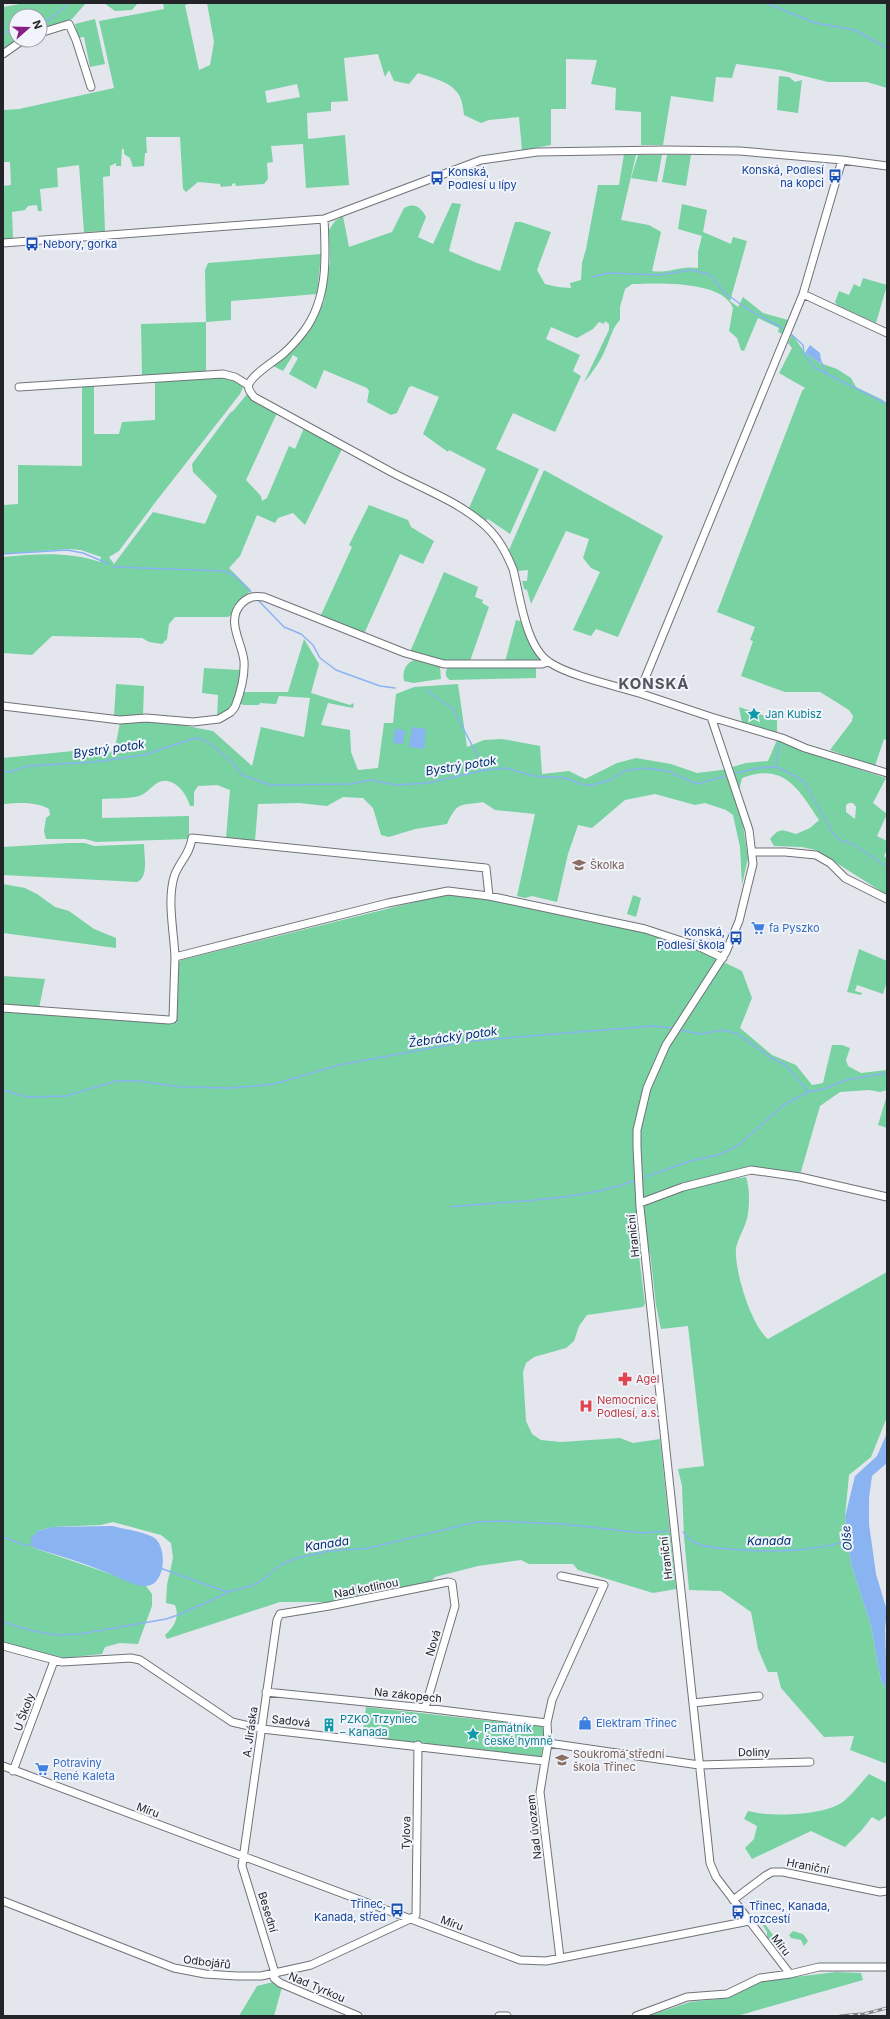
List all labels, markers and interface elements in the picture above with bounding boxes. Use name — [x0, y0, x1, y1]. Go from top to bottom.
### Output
north arrow — [8, 8, 48, 48]
text: N — [29, 18, 45, 31]
place label: Konská, Podlesí na kopci — [742, 163, 824, 190]
place label: Konská, Podlesí u lípy — [448, 165, 517, 192]
bus stop icon: Konská, Podlesí na kopci — [827, 168, 843, 184]
bus stop icon: Konská, Podlesí u lípy — [429, 170, 445, 186]
bus stop icon: Nebory, gorka — [24, 236, 40, 252]
place label: Nebory, gorka — [43, 237, 117, 251]
district label: KONSKÁ — [619, 674, 690, 693]
place icon: Jan Kubisz — [746, 706, 762, 722]
place label: Jan Kubisz — [765, 707, 822, 721]
water label: Bystrý potok — [72, 736, 146, 761]
water label: Bystrý potok — [424, 752, 498, 779]
school or university icon: Školka — [571, 857, 587, 873]
place label: Školka — [590, 858, 624, 872]
supermarket icon: fa Pyszko — [750, 920, 766, 936]
place label: fa Pyszko — [769, 921, 820, 935]
place label: Konská, Podlesí škola — [657, 925, 725, 952]
bus stop icon: Konská, Podlesí škola — [728, 930, 744, 946]
water label: Žebrácký potok — [408, 1023, 499, 1050]
street label: Hraniční — [624, 1214, 642, 1258]
pharmacy icon: Agel — [617, 1371, 633, 1387]
place label: Agel — [636, 1372, 659, 1386]
place label: Nemocnice Podlesí, a.s. — [597, 1393, 659, 1420]
hospital icon: Nemocnice Podlesí, a.s. — [578, 1398, 594, 1414]
water label: Olše — [838, 1525, 855, 1551]
water label: Kanada — [304, 1533, 350, 1554]
water label: Kanada — [747, 1533, 791, 1548]
street label: Hraniční — [656, 1535, 676, 1580]
street label: Nad kotlinou — [333, 1575, 399, 1601]
street label: Nová — [422, 1628, 444, 1658]
street label: Na zákopech — [373, 1684, 443, 1706]
street label: U Školy — [11, 1691, 37, 1733]
street label: A. Jiráska — [240, 1706, 260, 1758]
street label: Sadová — [271, 1712, 311, 1730]
place label: PZKO Trzyniec – Kanada — [340, 1712, 417, 1739]
shop icon: Elektram Třinec — [577, 1715, 593, 1731]
place label: Elektram Třinec — [596, 1716, 677, 1730]
building icon: PZKO Trzyniec – Kanada — [321, 1717, 337, 1733]
place label: Památník české hymně — [484, 1721, 553, 1748]
place icon: Památník české hymně — [465, 1726, 481, 1742]
street label: Doliny — [738, 1745, 770, 1759]
place label: Soukromá střední škola Třinec — [573, 1747, 665, 1774]
school or university icon: Soukromá střední škola Třinec — [554, 1752, 570, 1768]
place label: Potraviny René Kaleta — [53, 1756, 115, 1783]
supermarket icon: Potraviny René Kaleta — [34, 1761, 50, 1777]
street label: Nad úvozem — [524, 1794, 544, 1860]
street label: Míru — [135, 1799, 161, 1821]
street label: Tylova — [399, 1816, 413, 1850]
street label: Hraniční — [786, 1855, 831, 1877]
street label: Besední — [255, 1890, 281, 1934]
place label: Třinec, Kanada, střed — [314, 1897, 386, 1924]
place label: Třinec, Kanada, rozcestí — [749, 1899, 830, 1926]
bus stop icon: Třinec, Kanada, střed — [389, 1902, 405, 1918]
bus stop icon: Třinec, Kanada, rozcestí — [730, 1904, 746, 1920]
street label: Míru — [439, 1912, 465, 1934]
street label: Míru — [768, 1932, 794, 1958]
street label: Odbojářů — [182, 1952, 232, 1972]
street label: Nad Tyrkou — [287, 1969, 347, 2005]

